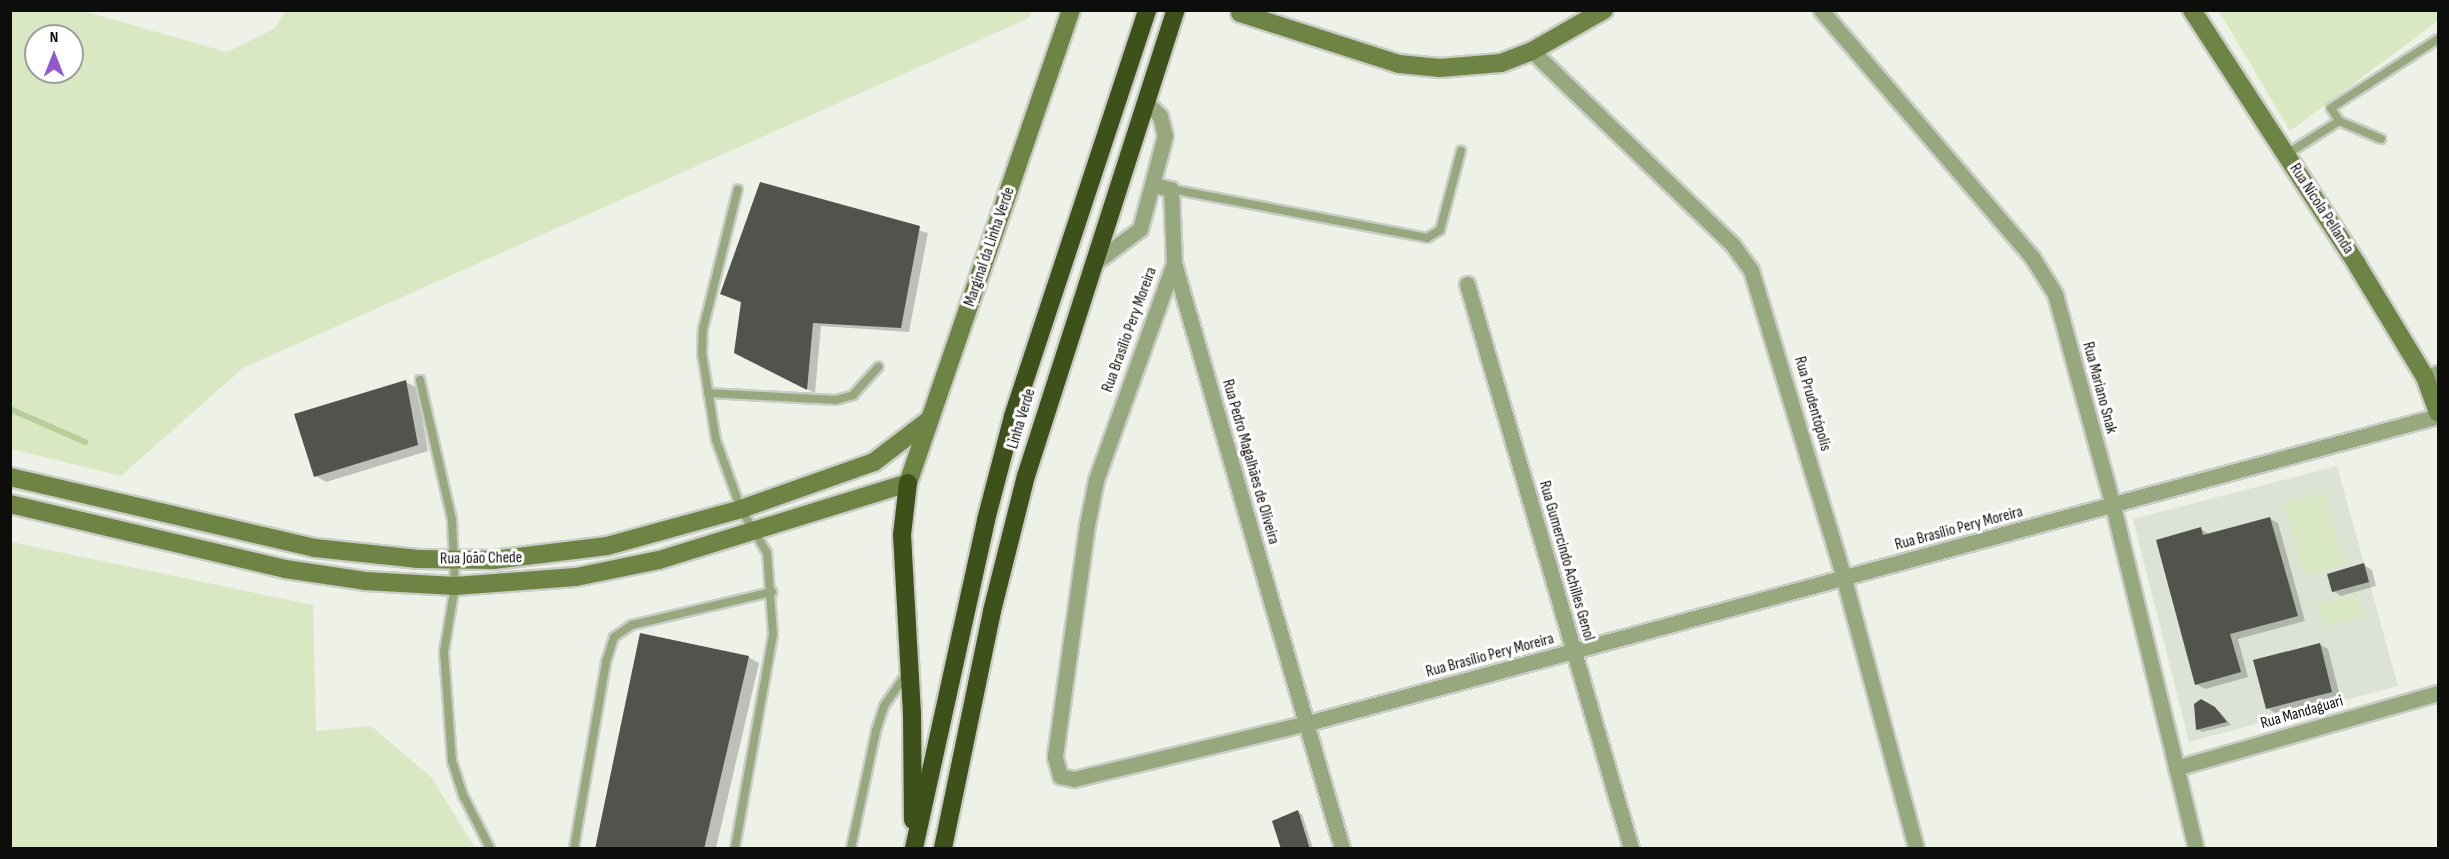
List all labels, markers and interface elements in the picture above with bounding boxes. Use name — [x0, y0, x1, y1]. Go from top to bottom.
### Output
north arrow — [24, 24, 84, 84]
text: N — [50, 28, 58, 47]
street label: Rua Nicola Pellanda — [2285, 160, 2357, 258]
street label: Marginal da Linha Verde — [961, 185, 1019, 309]
street label: Rua Brasílio Pery Moreira — [1098, 265, 1162, 395]
street label: Rua Mariano Snak — [2078, 340, 2120, 436]
street label: Rua Prudentópolis — [1789, 354, 1835, 454]
street label: Rua Pedro Magalhães de Oliveira — [1217, 377, 1283, 547]
street label: Linha Verde — [1004, 387, 1040, 451]
street label: Rua Gumercindo Achilles Genol — [1534, 479, 1598, 643]
street label: Rua Brasílio Pery Moreira — [1893, 503, 2025, 555]
street label: Rua João Chede — [440, 549, 522, 569]
street label: Rua Brasílio Pery Moreira — [1424, 630, 1556, 682]
street label: Rua Mandaguari — [2259, 692, 2345, 734]

